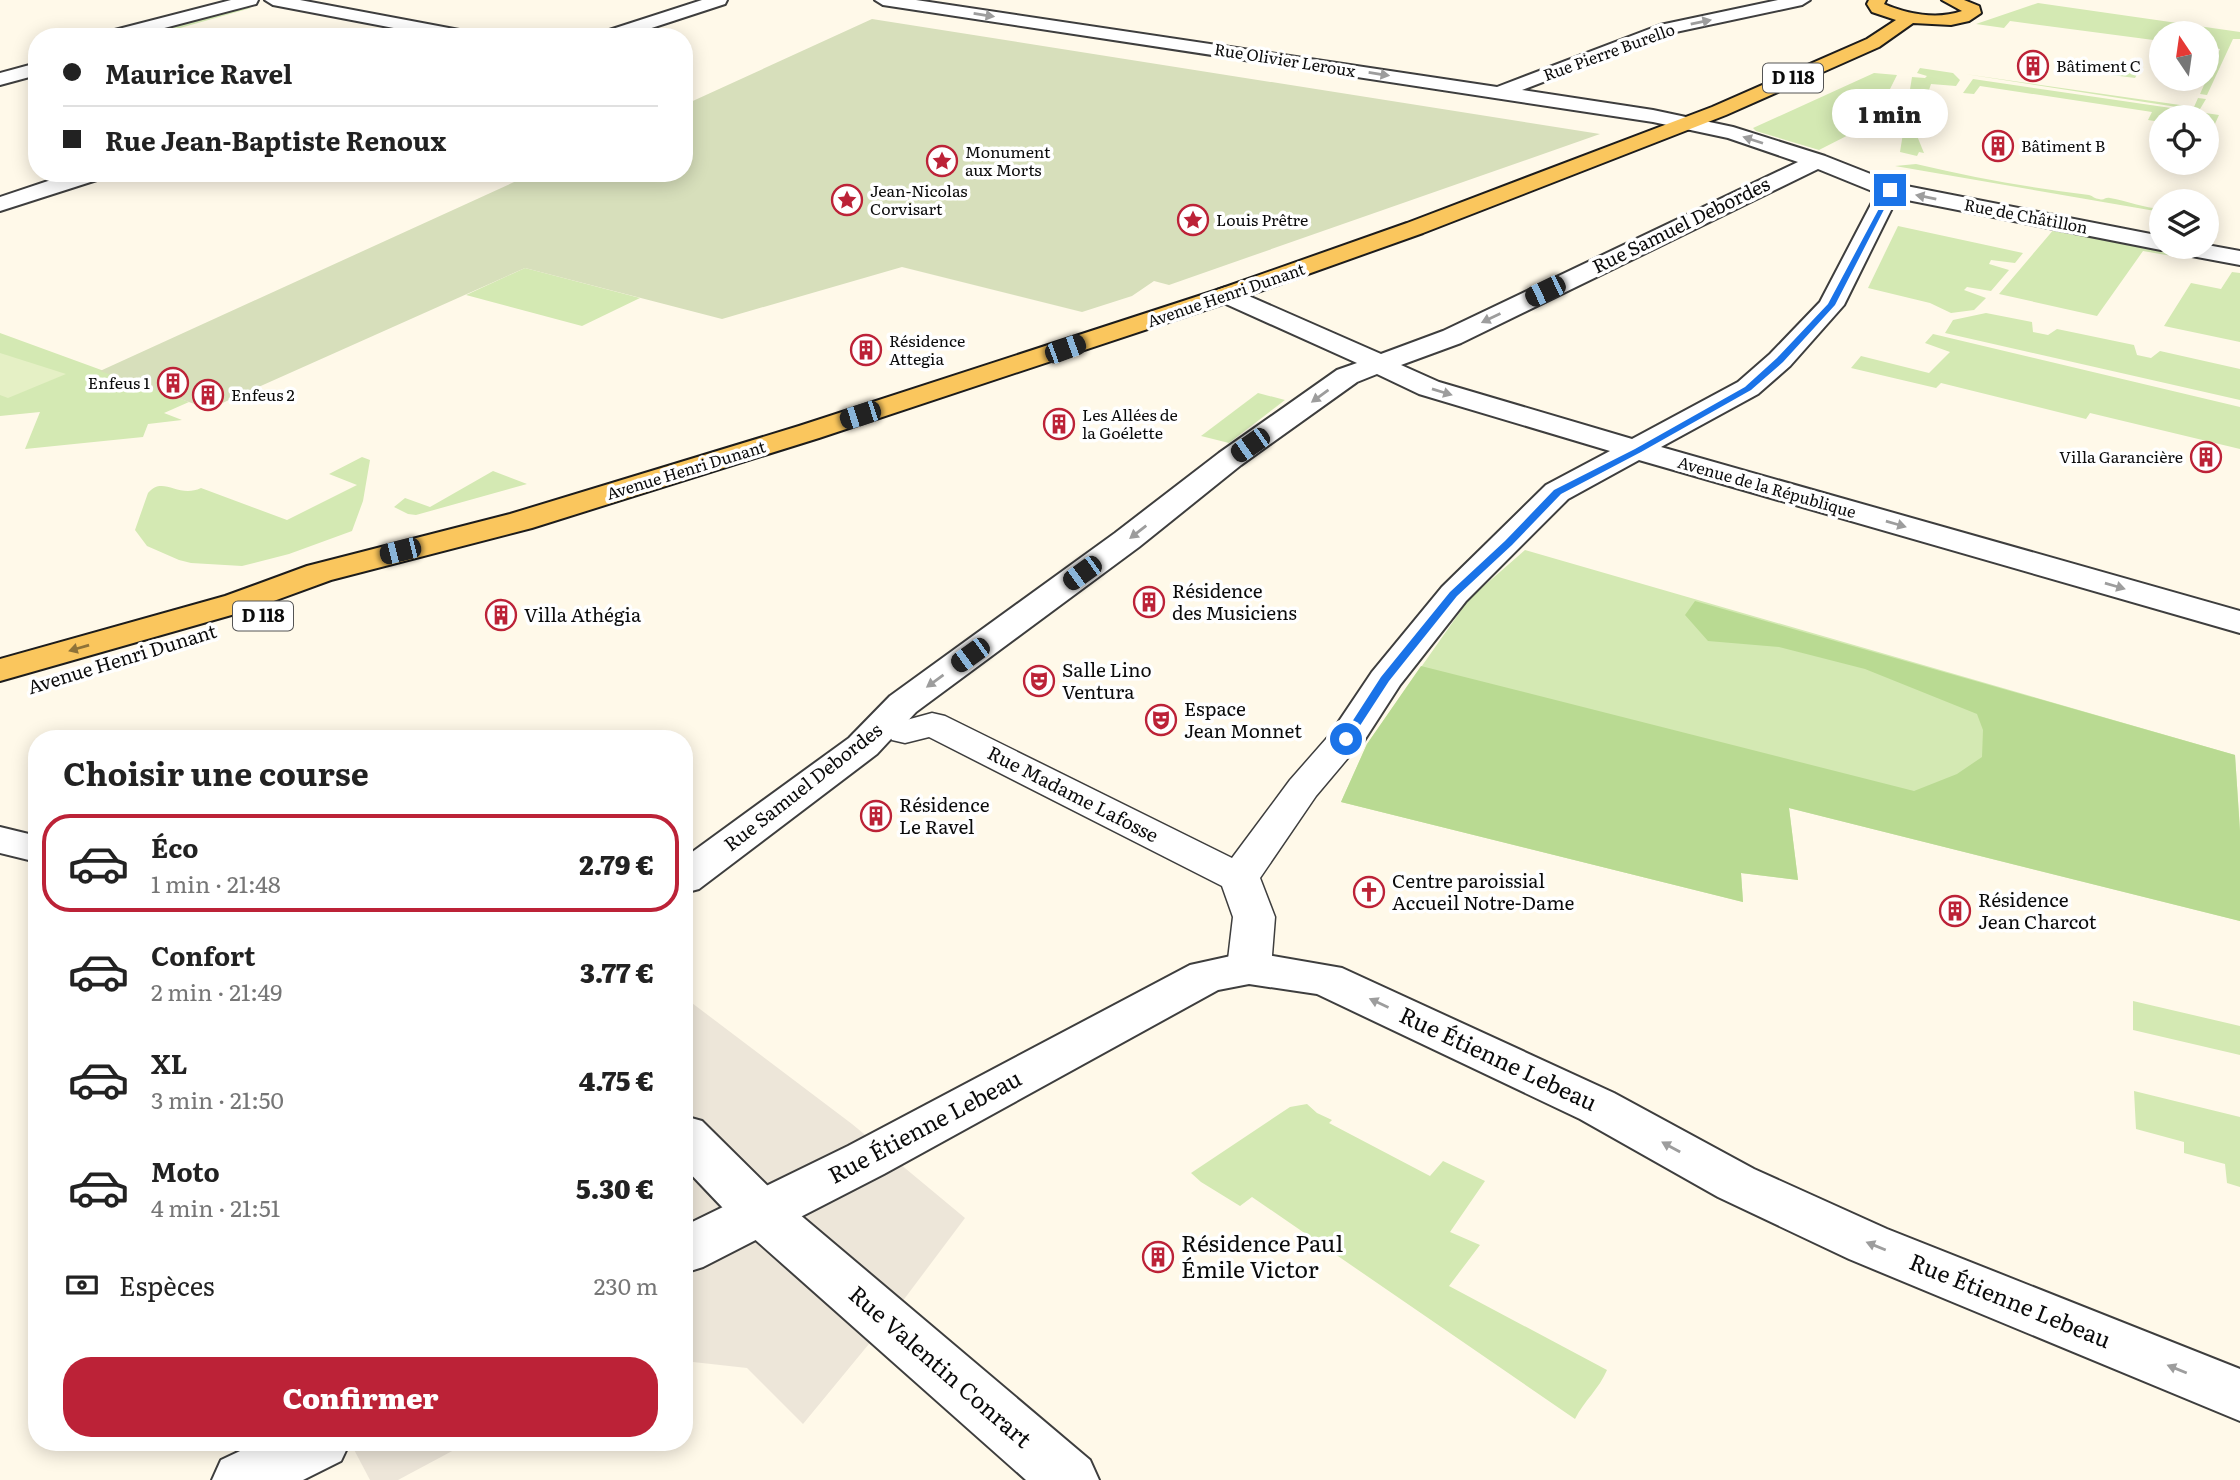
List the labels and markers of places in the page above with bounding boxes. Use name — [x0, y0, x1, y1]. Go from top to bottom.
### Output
building icon: Bâtiment C — [2016, 49, 2050, 83]
place label: Bâtiment C — [2056, 53, 2141, 77]
building icon: Bâtiment B — [1981, 129, 2015, 163]
place label: Bâtiment B — [2021, 133, 2105, 157]
place label: Monument aux Morts — [965, 139, 1051, 181]
place icon: Monument aux Morts — [925, 144, 959, 178]
place label: Jean-Nicolas Corvisart — [870, 178, 968, 220]
place icon: Jean-Nicolas Corvisart — [830, 183, 864, 217]
place icon: Louis Prêtre — [1176, 203, 1210, 237]
place label: Louis Prêtre — [1216, 207, 1308, 231]
place label: Résidence Attegia — [889, 328, 965, 370]
building icon: Résidence Attegia — [849, 333, 883, 367]
building icon: Enfeus 1 — [156, 366, 190, 400]
place label: Enfeus 1 — [88, 370, 150, 394]
building icon: Enfeus 2 — [191, 378, 225, 412]
place label: Enfeus 2 — [231, 382, 295, 406]
place label: Les Allées de la Goélette — [1082, 402, 1178, 444]
building icon: Les Allées de la Goélette — [1042, 407, 1076, 441]
building icon: Villa Garancière — [2189, 440, 2223, 474]
place label: Villa Garancière — [2059, 444, 2183, 468]
place label: Résidence des Musiciens — [1172, 576, 1297, 626]
building icon: Résidence des Musiciens — [1132, 585, 1166, 619]
building icon: Villa Athégia — [484, 598, 518, 632]
place label: Villa Athégia — [524, 600, 642, 628]
place label: Salle Lino Ventura — [1062, 655, 1152, 705]
theatre icon: Salle Lino Ventura — [1022, 664, 1056, 698]
place label: Espace Jean Monnet — [1184, 694, 1302, 744]
theatre icon: Espace Jean Monnet — [1144, 703, 1178, 737]
place label: Résidence Le Ravel — [899, 790, 990, 840]
building icon: Résidence Le Ravel — [859, 799, 893, 833]
place label: Centre paroissial Accueil Notre-Dame — [1392, 866, 1574, 916]
church icon: Centre paroissial Accueil Notre-Dame — [1352, 875, 1386, 909]
place label: Résidence Jean Charcot — [1978, 885, 2097, 935]
building icon: Résidence Jean Charcot — [1938, 894, 1972, 928]
place label: Résidence Paul Émile Victor — [1181, 1225, 1343, 1285]
building icon: Résidence Paul Émile Victor — [1141, 1240, 1175, 1274]

